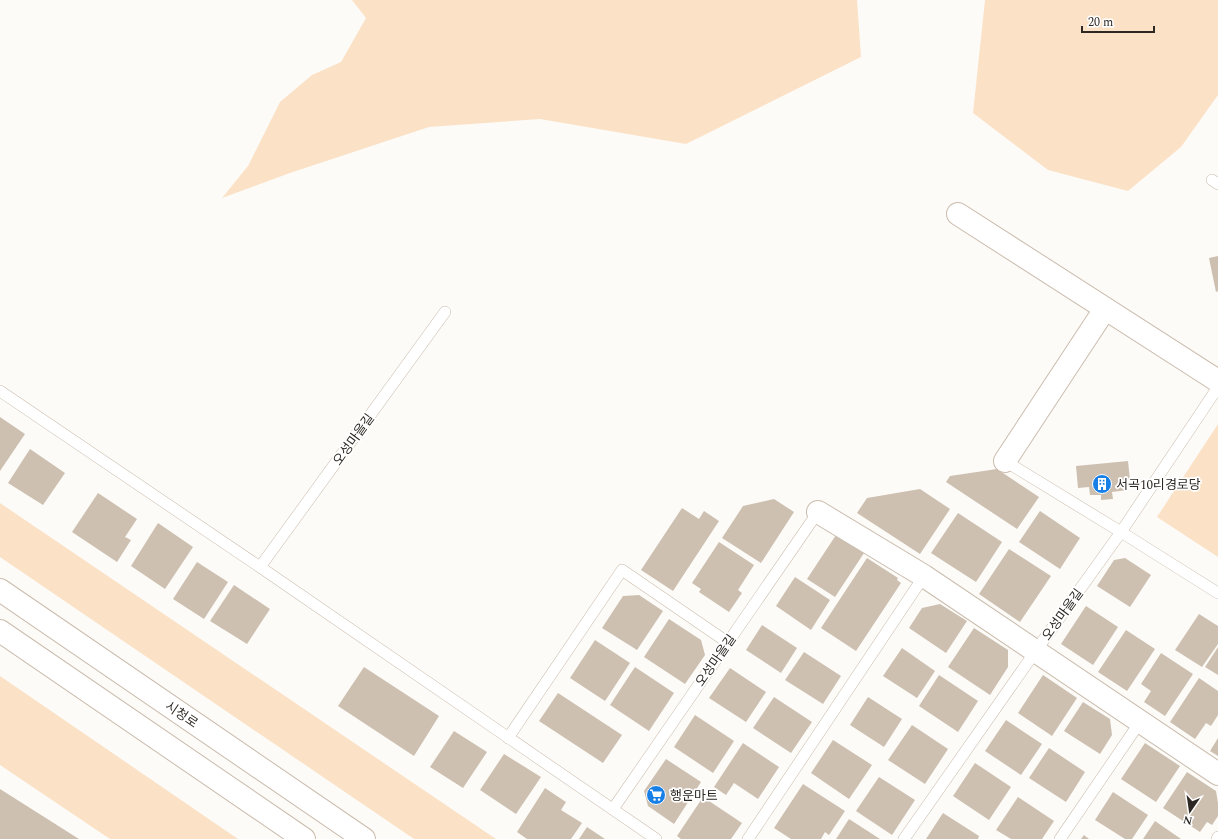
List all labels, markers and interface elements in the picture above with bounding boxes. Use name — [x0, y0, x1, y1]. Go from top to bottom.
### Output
scale bar — [1082, 8, 1154, 34]
text: 20 m — [1088, 13, 1113, 32]
street label: 오성마을길 — [328, 410, 379, 470]
building icon: 서곡10리경로당 — [1091, 473, 1113, 495]
place label: 서곡10리경로당 — [1116, 475, 1201, 495]
street label: 오성마을길 — [1037, 585, 1088, 645]
street label: 오성마을길 — [690, 630, 741, 691]
street label: 시청로 — [161, 697, 202, 733]
supermarket icon: 행운마트 — [645, 784, 667, 806]
place label: 행운마트 — [670, 786, 718, 806]
north arrow — [1170, 791, 1210, 831]
text: N — [1182, 811, 1194, 830]

